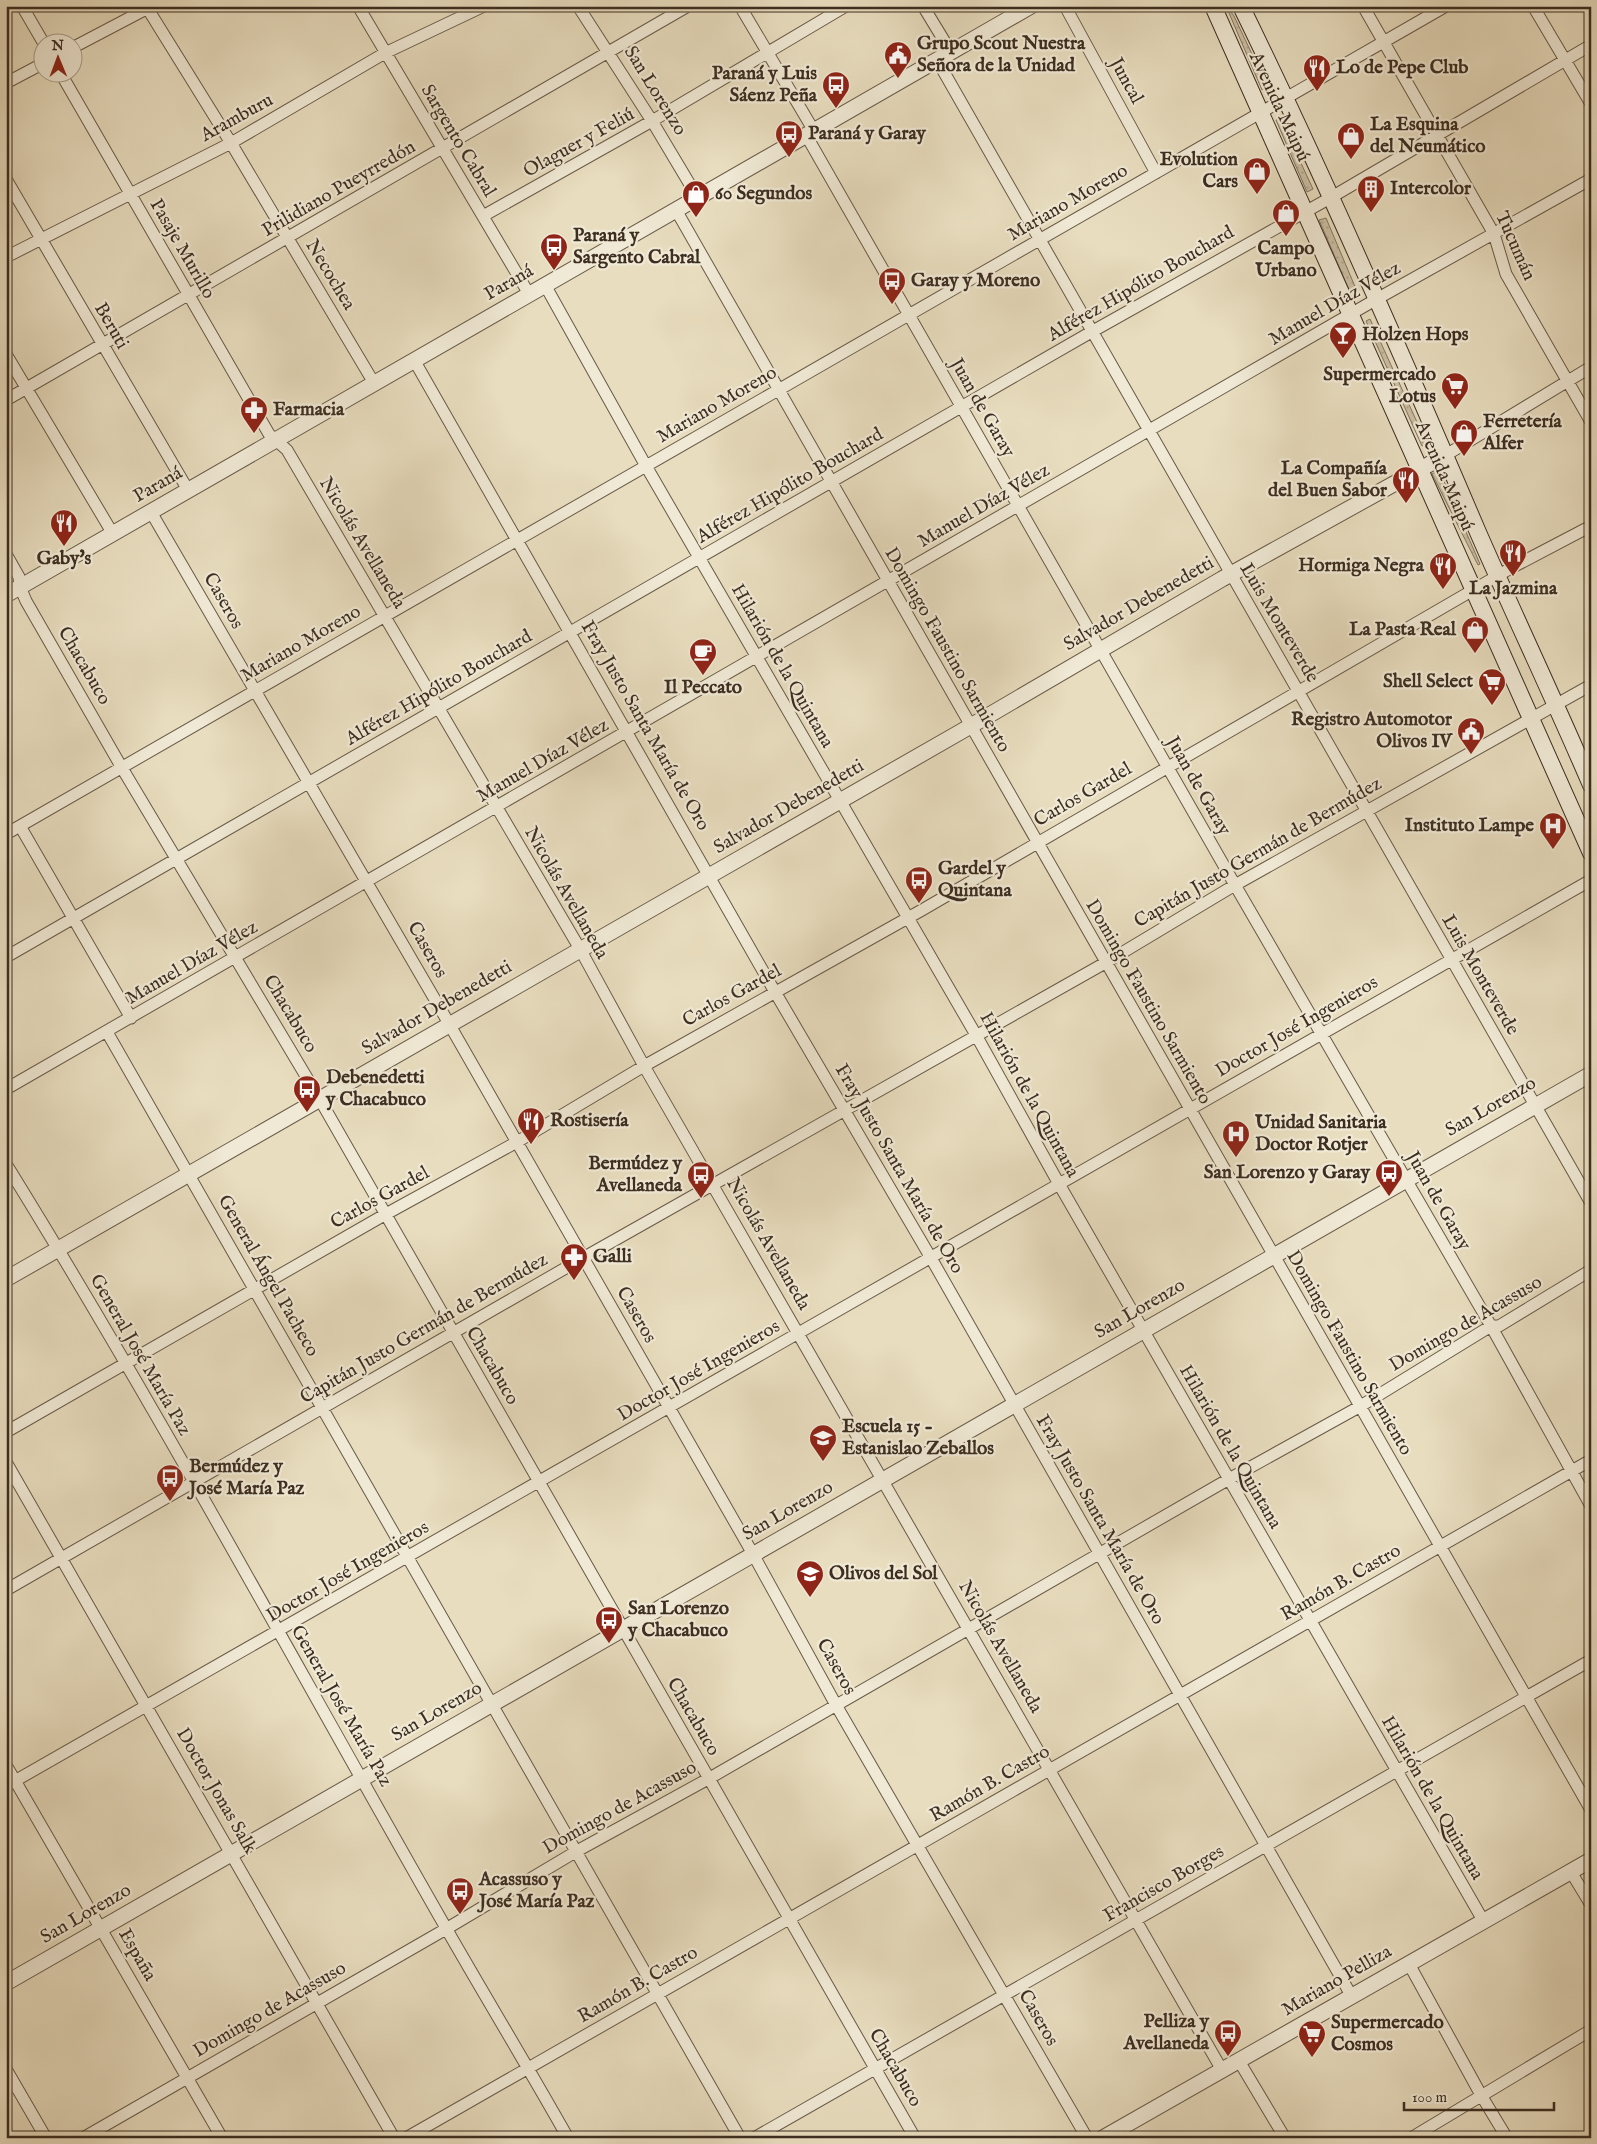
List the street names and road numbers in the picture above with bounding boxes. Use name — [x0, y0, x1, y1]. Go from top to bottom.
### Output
street label: San Lorenzo — [618, 42, 692, 140]
street label: Avenida Maipú — [1243, 47, 1315, 166]
street label: Juncal — [1103, 52, 1149, 109]
street label: Sargento Cabral — [415, 80, 501, 202]
street label: Aramburu — [196, 88, 278, 148]
street label: Olaguer y Feliú — [519, 103, 639, 183]
street label: Prilidiano Pueyrredón — [258, 135, 420, 243]
street label: Mariano Moreno — [1004, 159, 1132, 247]
street label: Pasaje Murillo — [144, 195, 220, 303]
street label: Tucumán — [1489, 208, 1541, 284]
street label: Alférez Hipólito Bouchard — [1043, 220, 1239, 348]
street label: Necochea — [300, 235, 361, 315]
street label: Manuel Díaz Vélez — [1265, 256, 1405, 351]
street label: Paraná — [480, 259, 538, 307]
street label: Beruti — [88, 298, 134, 354]
street label: Juan de Garay — [943, 353, 1020, 462]
street label: Mariano Moreno — [653, 361, 781, 449]
street label: Avenida Maipú — [1409, 416, 1479, 535]
street label: Alférez Hipólito Bouchard — [692, 422, 888, 550]
street label: Manuel Díaz Vélez — [914, 458, 1054, 553]
street label: Paraná — [129, 461, 187, 509]
street label: Nicolás Avellaneda — [313, 473, 411, 614]
street label: Domingo Faustino Sarmiento — [878, 543, 1016, 757]
street label: Salvador Debenedetti — [1060, 551, 1218, 657]
street label: Luis Monteverde — [1234, 559, 1324, 687]
street label: Caseros — [197, 569, 249, 633]
street label: Hilarión de la Quintana — [725, 580, 839, 753]
street label: Mariano Moreno — [237, 600, 365, 688]
street label: Fray Justo Santa María de Oro — [575, 617, 715, 835]
street label: Chacabuco — [52, 623, 116, 709]
street label: Alférez Hipólito Bouchard — [341, 624, 537, 752]
street label: Manuel Díaz Vélez — [473, 713, 613, 808]
street label: Juan de Garay — [1159, 731, 1236, 840]
street label: Salvador Debenedetti — [710, 754, 868, 860]
street label: Carlos Gardel — [1030, 757, 1137, 833]
street label: Capitán Justo Germán de Bermúdez — [1130, 772, 1386, 934]
street label: Nicolás Avellaneda — [518, 822, 614, 964]
street label: Domingo Faustino Sarmiento — [1079, 895, 1217, 1109]
street label: Luis Monteverde — [1436, 910, 1524, 1040]
street label: Manuel Díaz Vélez — [122, 915, 262, 1010]
street label: Caseros — [401, 918, 453, 982]
street label: Salvador Debenedetti — [358, 955, 516, 1061]
street label: Carlos Gardel — [678, 959, 786, 1033]
street label: Chacabuco — [257, 971, 323, 1057]
street label: Doctor José Ingenieros — [1212, 971, 1382, 1083]
street label: Hilarión de la Quintana — [974, 1008, 1085, 1183]
street label: Fray Justo Santa María de Oro — [829, 1060, 969, 1278]
street label: San Lorenzo — [1441, 1071, 1541, 1143]
street label: Juan de Garay — [1399, 1146, 1476, 1255]
street label: Carlos Gardel — [326, 1161, 434, 1235]
street label: Nicolás Avellaneda — [720, 1173, 816, 1315]
street label: General Ángel Pacheco — [212, 1190, 325, 1361]
street label: Domingo Faustino Sarmiento — [1280, 1246, 1418, 1460]
street label: Capitán Justo Germán de Bermúdez — [296, 1248, 552, 1410]
street label: General José María Paz — [84, 1270, 196, 1440]
street label: Domingo de Acassuso — [1385, 1271, 1547, 1377]
street label: San Lorenzo — [1090, 1273, 1190, 1345]
street label: Caseros — [610, 1283, 662, 1347]
street label: Doctor José Ingenieros — [614, 1315, 784, 1427]
street label: Chacabuco — [460, 1323, 524, 1409]
street label: Hilarión de la Quintana — [1173, 1361, 1287, 1534]
street label: Fray Justo Santa María de Oro — [1030, 1411, 1170, 1629]
street label: San Lorenzo — [738, 1475, 838, 1547]
street label: Doctor José Ingenieros — [263, 1516, 433, 1628]
street label: Ramón B. Castro — [1277, 1539, 1405, 1627]
street label: Nicolás Avellaneda — [952, 1576, 1048, 1718]
street label: General José María Paz — [285, 1621, 397, 1791]
street label: Caseros — [811, 1634, 861, 1700]
street label: Chacabuco — [661, 1674, 725, 1760]
street label: San Lorenzo — [387, 1676, 487, 1748]
street label: Hilarión de la Quintana — [1375, 1712, 1489, 1885]
street label: Doctor Jonas Salk — [170, 1724, 262, 1859]
street label: Ramón B. Castro — [926, 1740, 1054, 1828]
street label: Domingo de Acassuso — [539, 1756, 701, 1860]
street label: Francisco Borges — [1100, 1840, 1228, 1928]
street label: San Lorenzo — [36, 1878, 136, 1950]
street label: España — [112, 1924, 162, 1986]
street label: Mariano Pelliza — [1278, 1940, 1397, 2022]
street label: Ramón B. Castro — [574, 1941, 702, 2029]
street label: Domingo de Acassuso — [189, 1957, 351, 2063]
street label: Caseros — [1012, 1986, 1064, 2050]
street label: Chacabuco — [863, 2025, 927, 2111]

